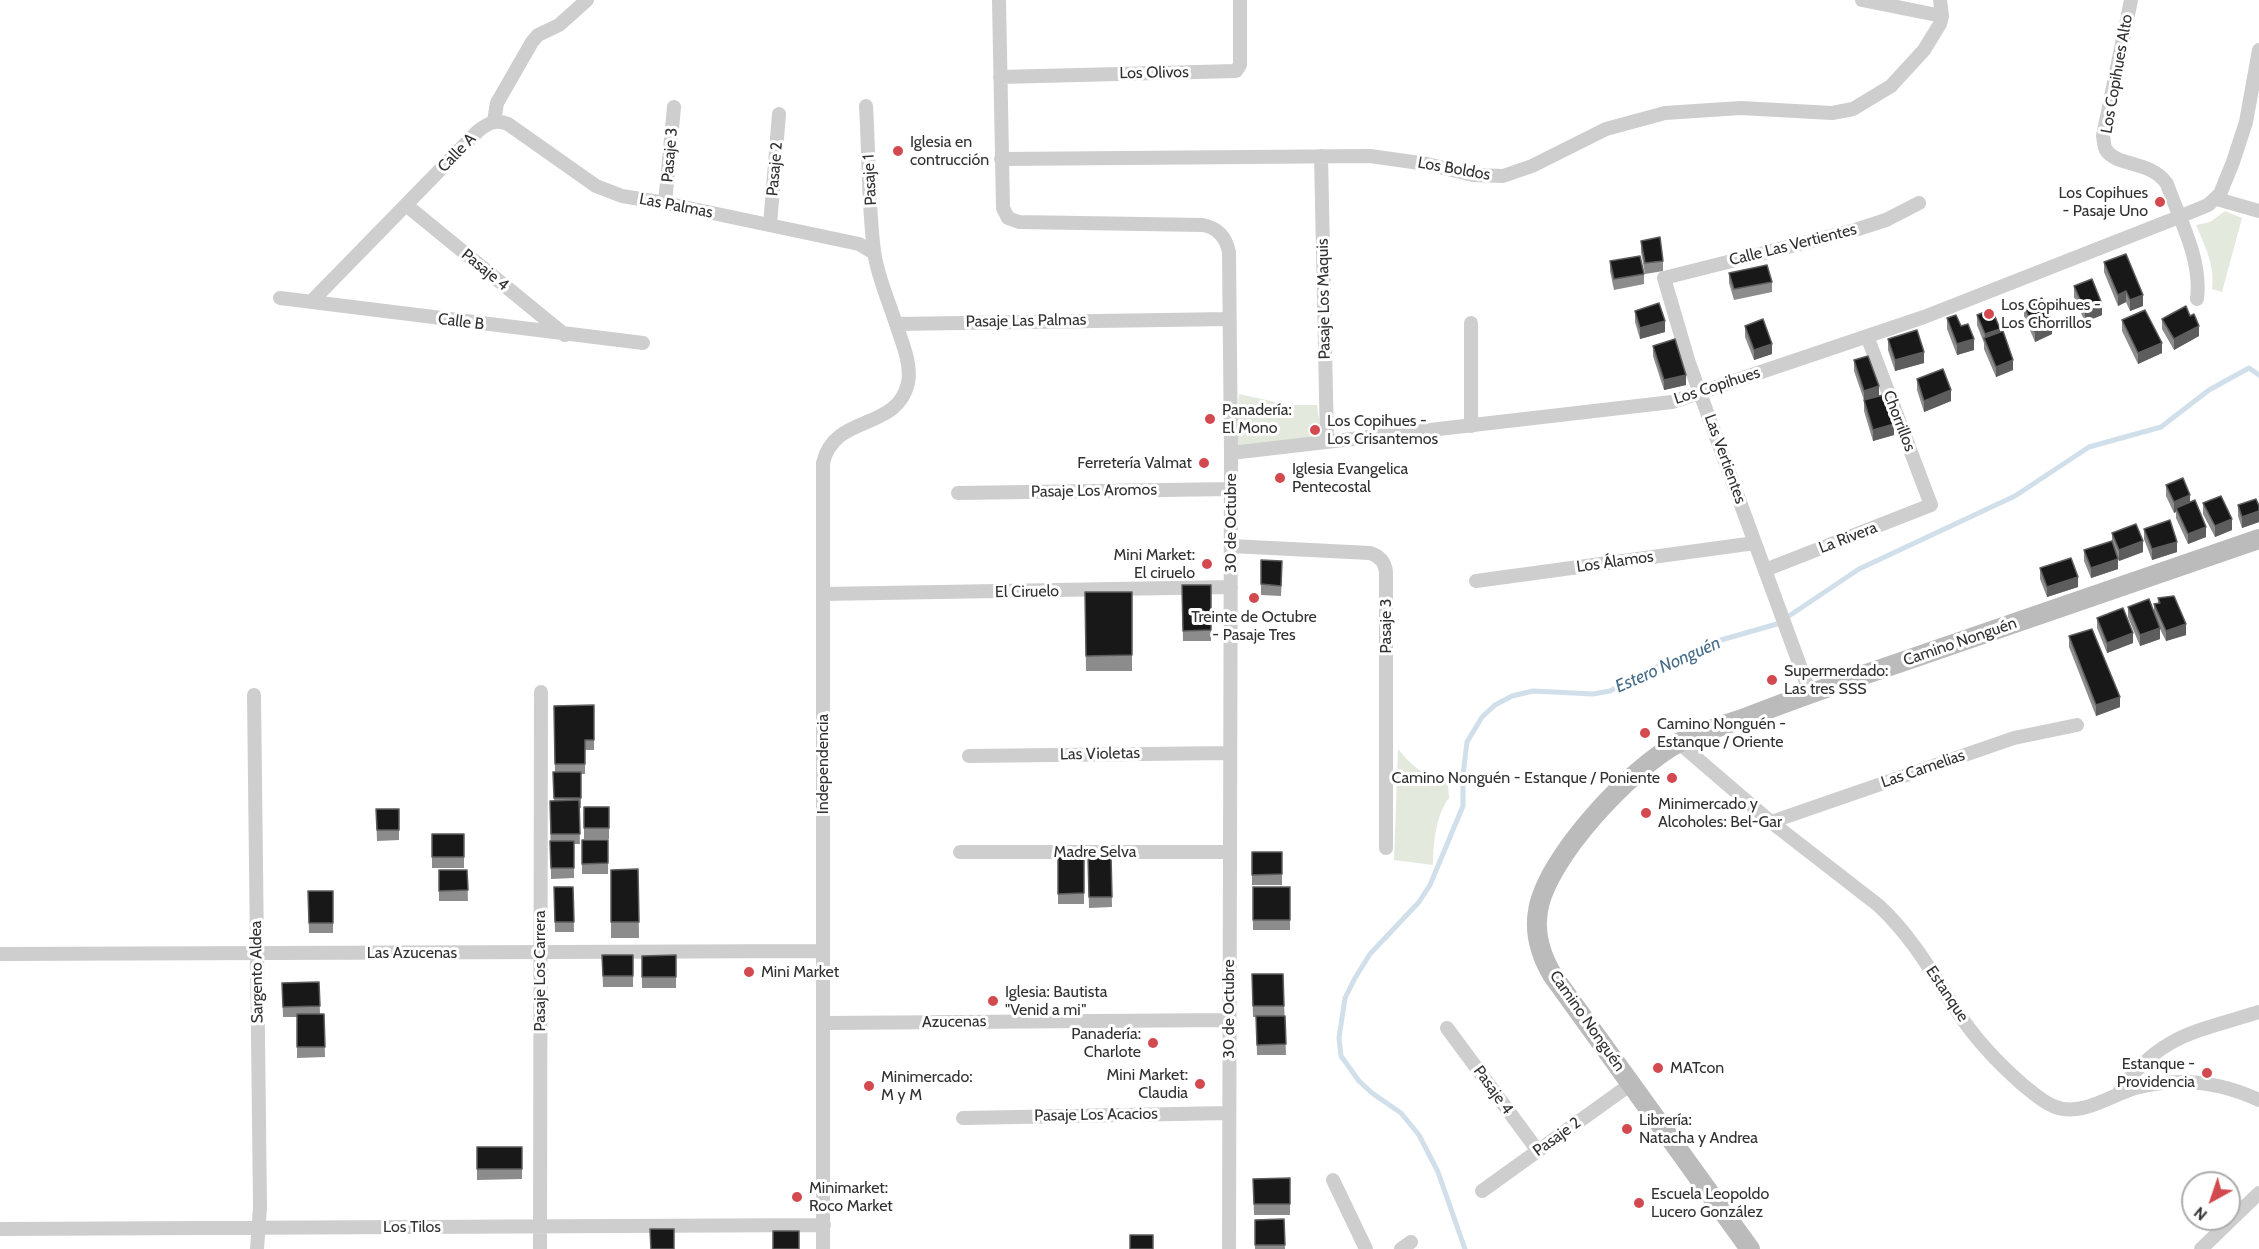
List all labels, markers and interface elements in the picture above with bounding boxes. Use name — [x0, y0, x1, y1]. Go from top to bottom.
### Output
street label: Los Copihues Alto — [2097, 13, 2137, 135]
street label: Los Olivos — [1119, 63, 1189, 83]
street label: Pasaje 3 — [658, 127, 682, 183]
street label: Calle A — [434, 130, 480, 176]
place label: Iglesia en contrucción — [910, 132, 989, 170]
street label: Pasaje 2 — [763, 141, 787, 197]
marker: Iglesia en contrucción — [891, 144, 905, 158]
street label: Los Boldos — [1416, 153, 1492, 185]
street label: Pasaje 1 — [859, 154, 881, 206]
place label: Los Copihues - Pasaje Uno — [2059, 183, 2148, 221]
street label: Las Palmas — [638, 189, 714, 223]
marker: Los Copihues - Pasaje Uno — [2153, 195, 2167, 209]
street label: Calle Las Vertientes — [1727, 220, 1859, 270]
street label: Pasaje Los Maquis — [1313, 238, 1335, 360]
street label: Pasaje 4 — [457, 245, 513, 295]
place label: Los Copihues - Los Chorrillos — [2001, 295, 2101, 333]
marker: Los Copihues - Los Chorrillos — [1982, 307, 1996, 321]
street label: Calle B — [437, 310, 485, 334]
street label: Pasaje Las Palmas — [965, 310, 1087, 332]
street label: Los Copihues — [1671, 363, 1763, 409]
street label: Chorrillos — [1879, 388, 1919, 454]
place label: Panadería: El Mono — [1222, 400, 1292, 438]
place label: Los Copihues - Los Crisantemos — [1327, 411, 1438, 449]
marker: Panadería: El Mono — [1203, 412, 1217, 426]
street label: Las Vertientes — [1700, 412, 1750, 506]
marker: Los Copihues - Los Crisantemos — [1308, 423, 1322, 437]
place label: Ferretería Valmat — [1077, 453, 1192, 473]
marker: Ferretería Valmat — [1197, 456, 1211, 470]
place label: Iglesia Evangelica Pentecostal — [1292, 459, 1408, 497]
marker: Iglesia Evangelica Pentecostal — [1273, 471, 1287, 485]
street label: 30 de Octubre — [1221, 473, 1241, 573]
street label: Pasaje Los Aromos — [1031, 480, 1157, 502]
street label: La Rivera — [1816, 518, 1880, 558]
place label: Mini Market: El ciruelo — [1113, 545, 1195, 583]
street label: Los Álamos — [1575, 547, 1655, 577]
marker: Mini Market: El ciruelo — [1200, 557, 1214, 571]
street label: El Ciruelo — [995, 582, 1059, 602]
marker: Treinte de Octubre - Pasaje Tres — [1247, 591, 1261, 605]
street label: Pasaje 3 — [1376, 599, 1396, 653]
place label: Treinte de Octubre - Pasaje Tres — [1191, 607, 1317, 645]
street label: Camino Nonguén — [1901, 614, 2019, 670]
water label: Estero Nonguén — [1612, 632, 1724, 698]
place label: Supermerdado: Las tres SSS — [1784, 661, 1888, 699]
marker: Supermerdado: Las tres SSS — [1765, 673, 1779, 687]
street label: Independencia — [813, 714, 833, 814]
place label: Camino Nonguén - Estanque / Oriente — [1657, 714, 1786, 752]
marker: Camino Nonguén - Estanque / Oriente — [1638, 726, 1652, 740]
street label: Las Violetas — [1060, 744, 1140, 764]
street label: Las Camelias — [1879, 746, 1967, 792]
place label: Camino Nonguén - Estanque / Poniente — [1392, 768, 1660, 788]
marker: Camino Nonguén - Estanque / Poniente — [1665, 771, 1679, 785]
place label: Minimercado y Alcoholes: Bel-Gar — [1658, 794, 1782, 832]
marker: Minimercado y Alcoholes: Bel-Gar — [1639, 806, 1653, 820]
street label: Madre Selva — [1054, 842, 1136, 862]
street label: Pasaje Los Carrera — [530, 910, 550, 1032]
street label: Sargento Aldea — [247, 920, 267, 1024]
street label: Las Azucenas — [367, 943, 457, 963]
street label: 30 de Octubre — [1219, 959, 1239, 1059]
place label: Mini Market — [761, 962, 839, 982]
street label: Estanque — [1921, 963, 1973, 1025]
marker: Mini Market — [742, 965, 756, 979]
street label: Camino Nonguén — [1545, 967, 1629, 1075]
place label: Iglesia: Bautista "Venid a mi" — [1005, 982, 1107, 1020]
marker: Iglesia: Bautista "Venid a mi" — [986, 994, 1000, 1008]
street label: Azucenas — [922, 1012, 986, 1032]
place label: Panadería: Charlote — [1071, 1024, 1141, 1062]
marker: Panadería: Charlote — [1146, 1036, 1160, 1050]
place label: Estanque - Providencia — [2117, 1054, 2195, 1092]
place label: MATcon — [1670, 1058, 1724, 1078]
marker: MATcon — [1651, 1061, 1665, 1075]
street label: Pasaje 4 — [1469, 1062, 1517, 1118]
place label: Mini Market: Claudia — [1106, 1065, 1188, 1103]
marker: Estanque - Providencia — [2200, 1066, 2214, 1080]
place label: Minimercado: M y M — [881, 1067, 973, 1105]
marker: Mini Market: Claudia — [1193, 1077, 1207, 1091]
marker: Minimercado: M y M — [862, 1079, 876, 1093]
street label: Pasaje Los Acacios — [1034, 1104, 1158, 1126]
place label: Librería: Natacha y Andrea — [1639, 1110, 1758, 1148]
street label: Pasaje 2 — [1529, 1113, 1585, 1161]
marker: Librería: Natacha y Andrea — [1620, 1122, 1634, 1136]
north arrow — [2181, 1171, 2241, 1231]
place label: Minimarket: Roco Market — [809, 1178, 893, 1216]
place label: Escuela Leopoldo Lucero González — [1651, 1184, 1769, 1222]
marker: Minimarket: Roco Market — [790, 1190, 804, 1204]
marker: Escuela Leopoldo Lucero González — [1632, 1196, 1646, 1210]
text: N — [2190, 1203, 2211, 1225]
street label: Los Tilos — [383, 1217, 441, 1237]

